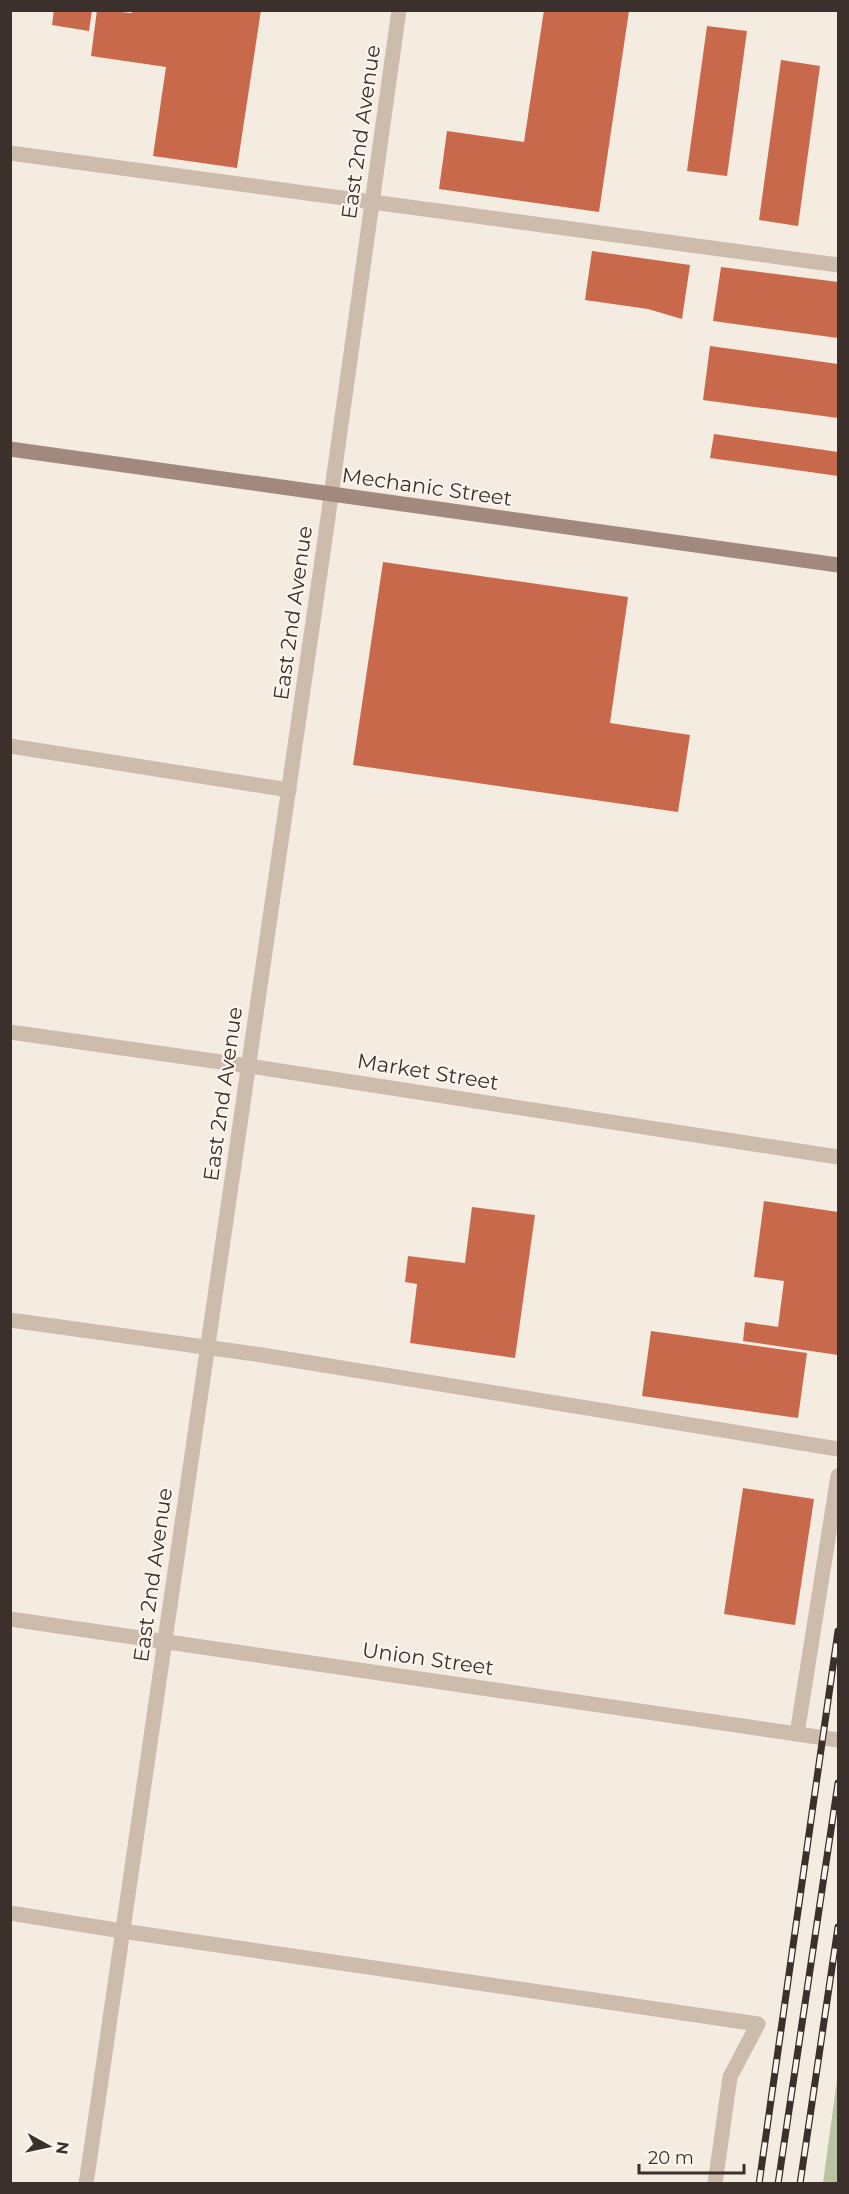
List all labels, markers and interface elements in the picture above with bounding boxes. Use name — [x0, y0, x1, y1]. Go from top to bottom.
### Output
street label: East 2nd Avenue — [336, 43, 385, 221]
street label: Mechanic Street — [340, 462, 514, 511]
street label: East 2nd Avenue — [268, 524, 317, 702]
street label: East 2nd Avenue — [198, 1005, 247, 1183]
street label: Market Street — [355, 1048, 501, 1095]
street label: East 2nd Avenue — [128, 1486, 177, 1664]
street label: Union Street — [361, 1637, 496, 1680]
north arrow — [18, 2116, 78, 2176]
scale bar — [639, 2137, 744, 2175]
text: N — [52, 2140, 73, 2156]
text: 20 m — [648, 2147, 694, 2169]

